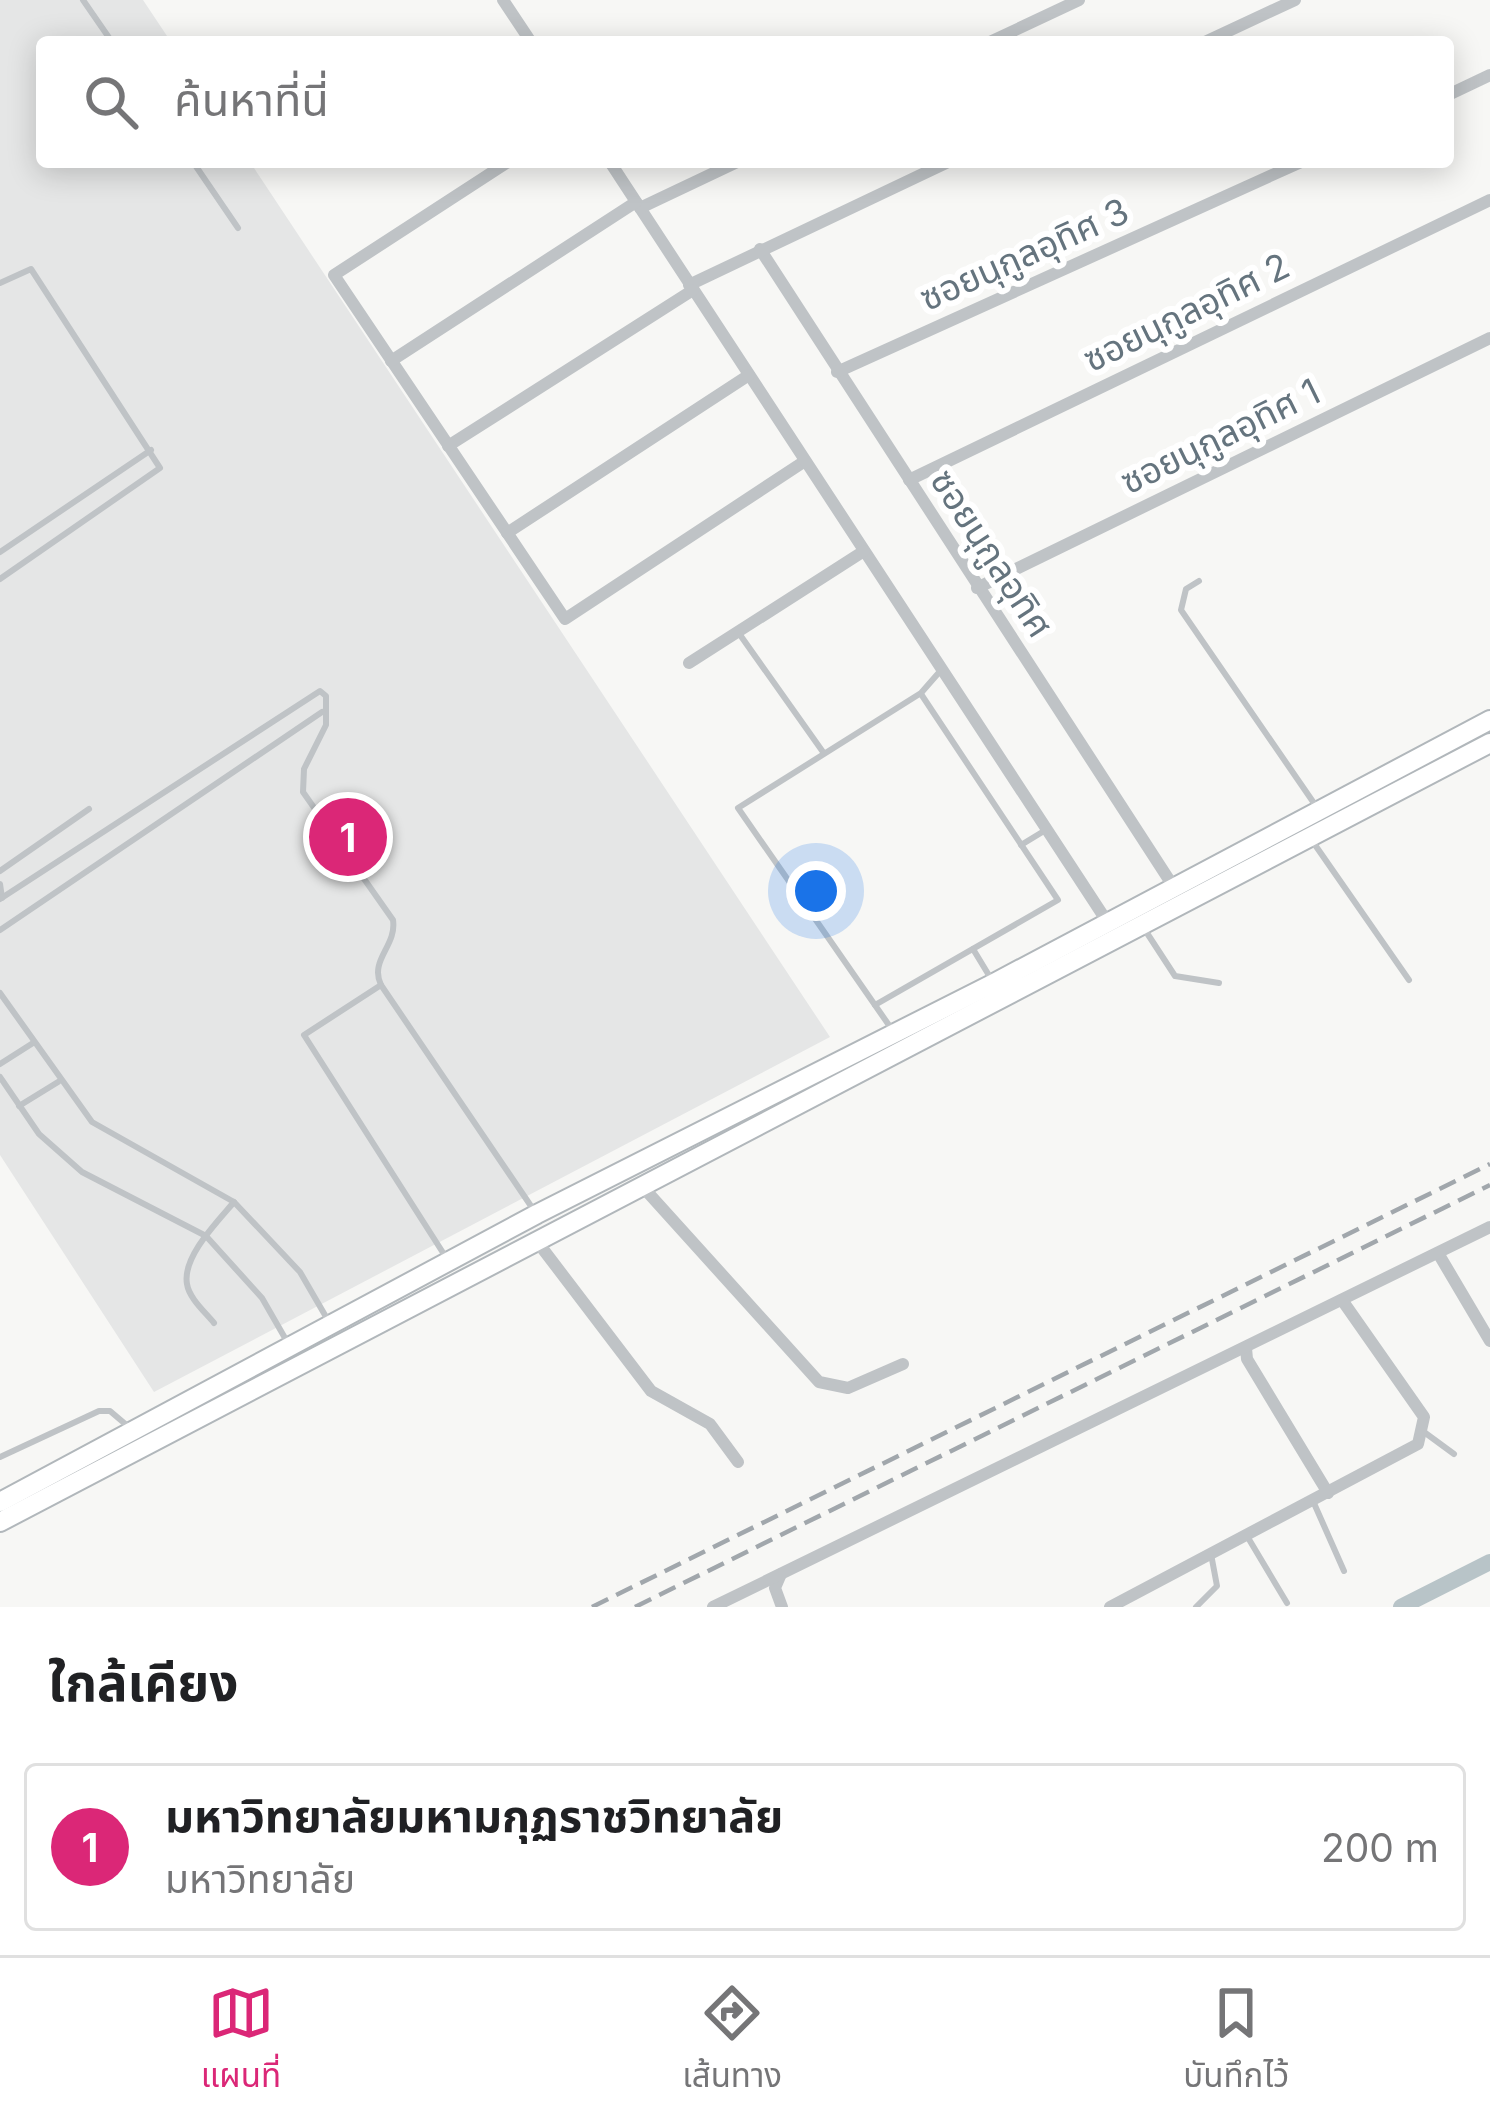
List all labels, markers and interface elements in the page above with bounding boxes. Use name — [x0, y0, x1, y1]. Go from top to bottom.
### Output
search box — [36, 36, 1454, 168]
icon: search — [78, 69, 144, 135]
text: ค้นหาที่นี่ — [174, 72, 329, 127]
street label: ซอยนุกูลอุทิศ 3 — [913, 188, 1135, 320]
street label: ซอยนุกูลอุทิศ 2 — [1076, 243, 1296, 381]
street label: ซอยนุกูลอุทิศ 1 — [1113, 369, 1327, 503]
street label: ซอยนุกูลอุทิศ — [921, 461, 1063, 645]
pin: 1 — [309, 792, 387, 882]
your location — [786, 861, 846, 921]
text: ใกล้เคียง — [48, 1652, 238, 1713]
text: มหาวิทยาลัยมหามกุฏราชวิทยาลัย — [165, 1788, 783, 1843]
text: 1 — [82, 1824, 98, 1871]
text: 200 m — [1321, 1824, 1439, 1871]
text: มหาวิทยาลัย — [165, 1855, 355, 1902]
tab: แผนที่ — [201, 1980, 281, 2102]
tab: เส้นทาง — [682, 1980, 782, 2102]
tab: บันทึกไว้ — [1183, 1980, 1289, 2102]

